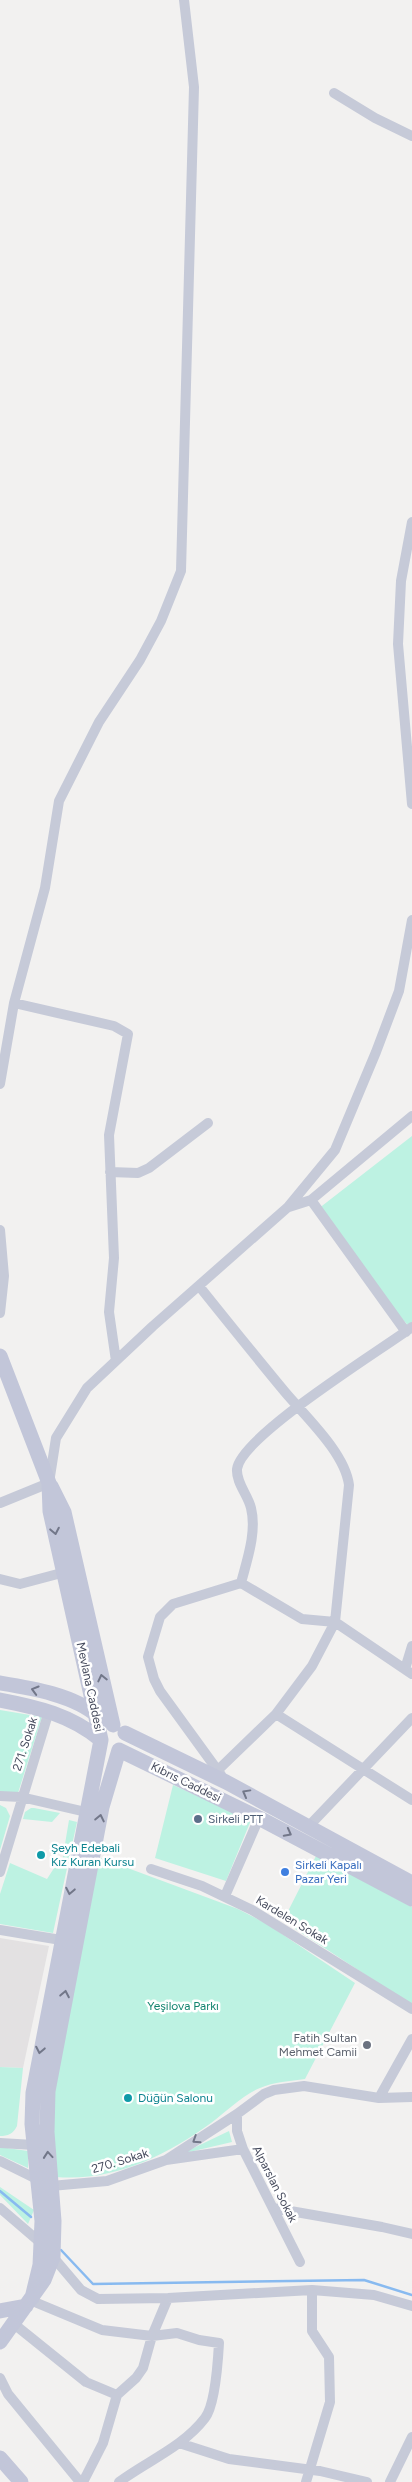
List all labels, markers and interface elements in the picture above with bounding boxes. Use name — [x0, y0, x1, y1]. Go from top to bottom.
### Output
one-way arrow — [49, 1527, 59, 1536]
street label: Mevlana Caddesi — [74, 1641, 106, 1733]
one-way arrow — [97, 1674, 108, 1683]
one-way arrow — [32, 1686, 40, 1696]
street label: 271. Sokak — [10, 1715, 40, 1773]
street label: Kıbrıs Caddesi — [149, 1759, 223, 1805]
one-way arrow — [242, 1789, 251, 1799]
place label: Sirkeli PTT — [208, 1812, 263, 1826]
marker: Sirkeli PTT — [192, 1813, 204, 1825]
one-way arrow — [95, 1814, 105, 1822]
one-way arrow — [283, 1827, 292, 1837]
place label: Şeyh Edebali Kız Kuran Kursu — [51, 1841, 134, 1869]
marker: Şeyh Edebali Kız Kuran Kursu — [35, 1849, 47, 1861]
place label: Sirkeli Kapalı Pazar Yeri — [295, 1858, 362, 1886]
marker: Sirkeli Kapalı Pazar Yeri — [279, 1866, 291, 1878]
one-way arrow — [66, 1886, 76, 1895]
street label: Kardelen Sokak — [253, 1893, 331, 1947]
one-way arrow — [60, 1990, 70, 1999]
park label: Yeşilova Parkı — [147, 1999, 219, 2013]
place label: Fatih Sultan Mehmet Camii — [279, 2031, 357, 2059]
marker: Fatih Sultan Mehmet Camii — [361, 2039, 373, 2051]
one-way arrow — [36, 2046, 46, 2055]
place label: Düğün Salonu — [138, 2091, 213, 2105]
marker: Düğün Salonu — [122, 2092, 134, 2104]
one-way arrow — [193, 2134, 202, 2144]
street label: Alparslan Sokak — [250, 2143, 300, 2225]
street label: 270. Sokak — [90, 2146, 150, 2176]
one-way arrow — [43, 2151, 54, 2159]

